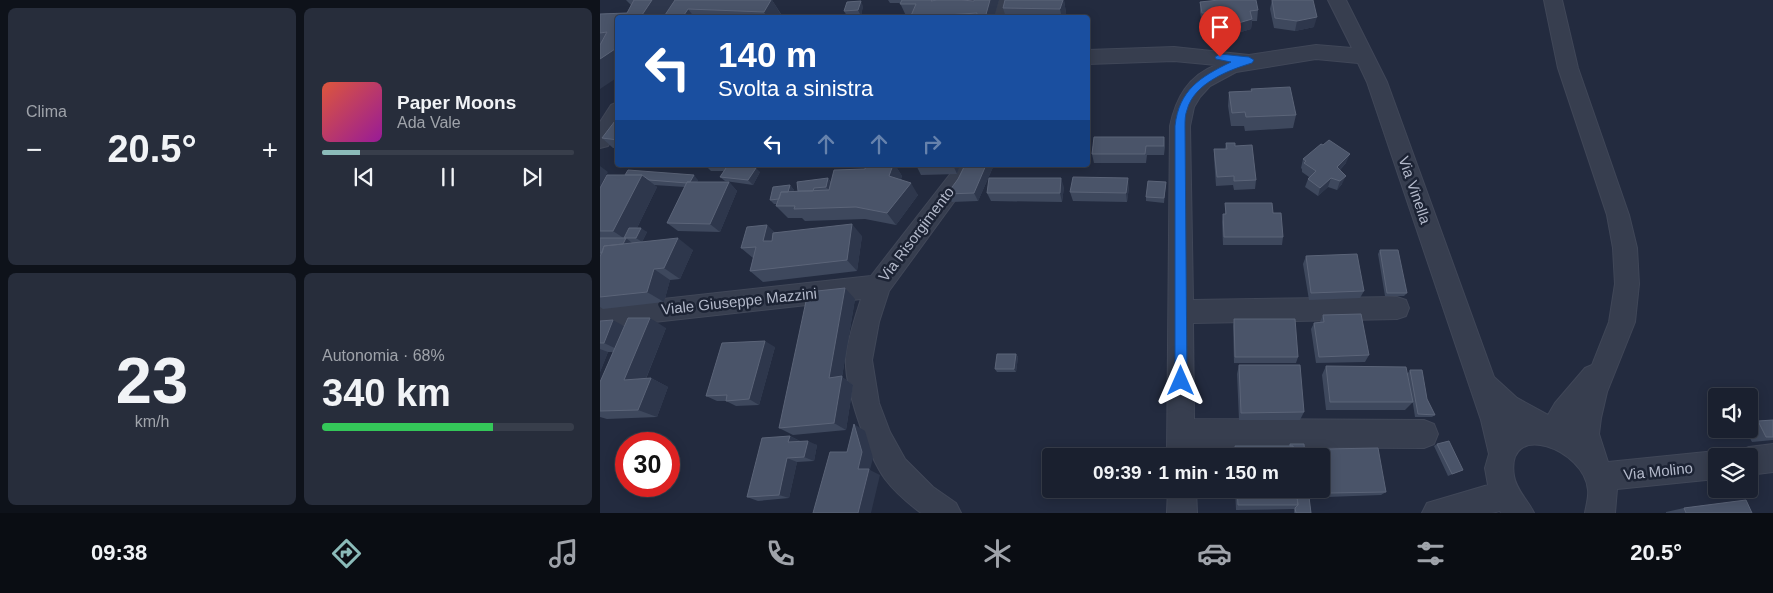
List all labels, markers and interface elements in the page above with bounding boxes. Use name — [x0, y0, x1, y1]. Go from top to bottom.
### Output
pin — [1199, 6, 1241, 57]
icon: arrive — [1206, 13, 1234, 41]
icon: left — [635, 35, 700, 100]
text: 140 m — [718, 35, 817, 74]
text: Svolta a sinistra — [718, 76, 873, 101]
text: Paper Moons — [397, 92, 516, 113]
text: Clima — [26, 103, 67, 120]
text: Ada Vale — [397, 114, 461, 131]
text: 20.5° — [107, 128, 197, 170]
icon: left — [759, 130, 787, 158]
icon: ahead — [812, 130, 840, 158]
icon: ahead — [865, 130, 893, 158]
icon: right — [918, 130, 946, 158]
text: − — [26, 134, 42, 165]
text: + — [262, 134, 278, 165]
street label: Via Vinella — [1396, 154, 1435, 227]
icon: previous — [350, 163, 378, 191]
icon: pause — [434, 163, 462, 191]
icon: next — [518, 163, 546, 191]
street label: Via Risorgimento — [875, 183, 957, 285]
street label: Viale Giuseppe Mazzini — [660, 284, 818, 318]
text: 23 — [116, 344, 188, 417]
text: Autonomia · 68% — [322, 347, 445, 364]
position arrow — [1154, 354, 1206, 406]
text: 340 km — [322, 372, 451, 414]
map controls — [1708, 388, 1758, 498]
button: sound — [1708, 388, 1758, 438]
text: km/h — [135, 413, 169, 430]
speed limit sign: 30 — [615, 432, 680, 497]
button: layers — [1708, 448, 1758, 498]
street label: Via Molino — [1622, 459, 1694, 483]
text: 09:39 · 1 min · 150 m — [1093, 462, 1279, 483]
icon: directions — [329, 536, 364, 571]
icon: music — [546, 536, 581, 571]
icon: phone — [763, 536, 798, 571]
icon: climate — [980, 536, 1015, 571]
icon: car — [1197, 536, 1232, 571]
icon: filters — [1413, 536, 1448, 571]
text: 09:38 — [91, 540, 147, 565]
text: 20.5° — [1630, 540, 1682, 565]

